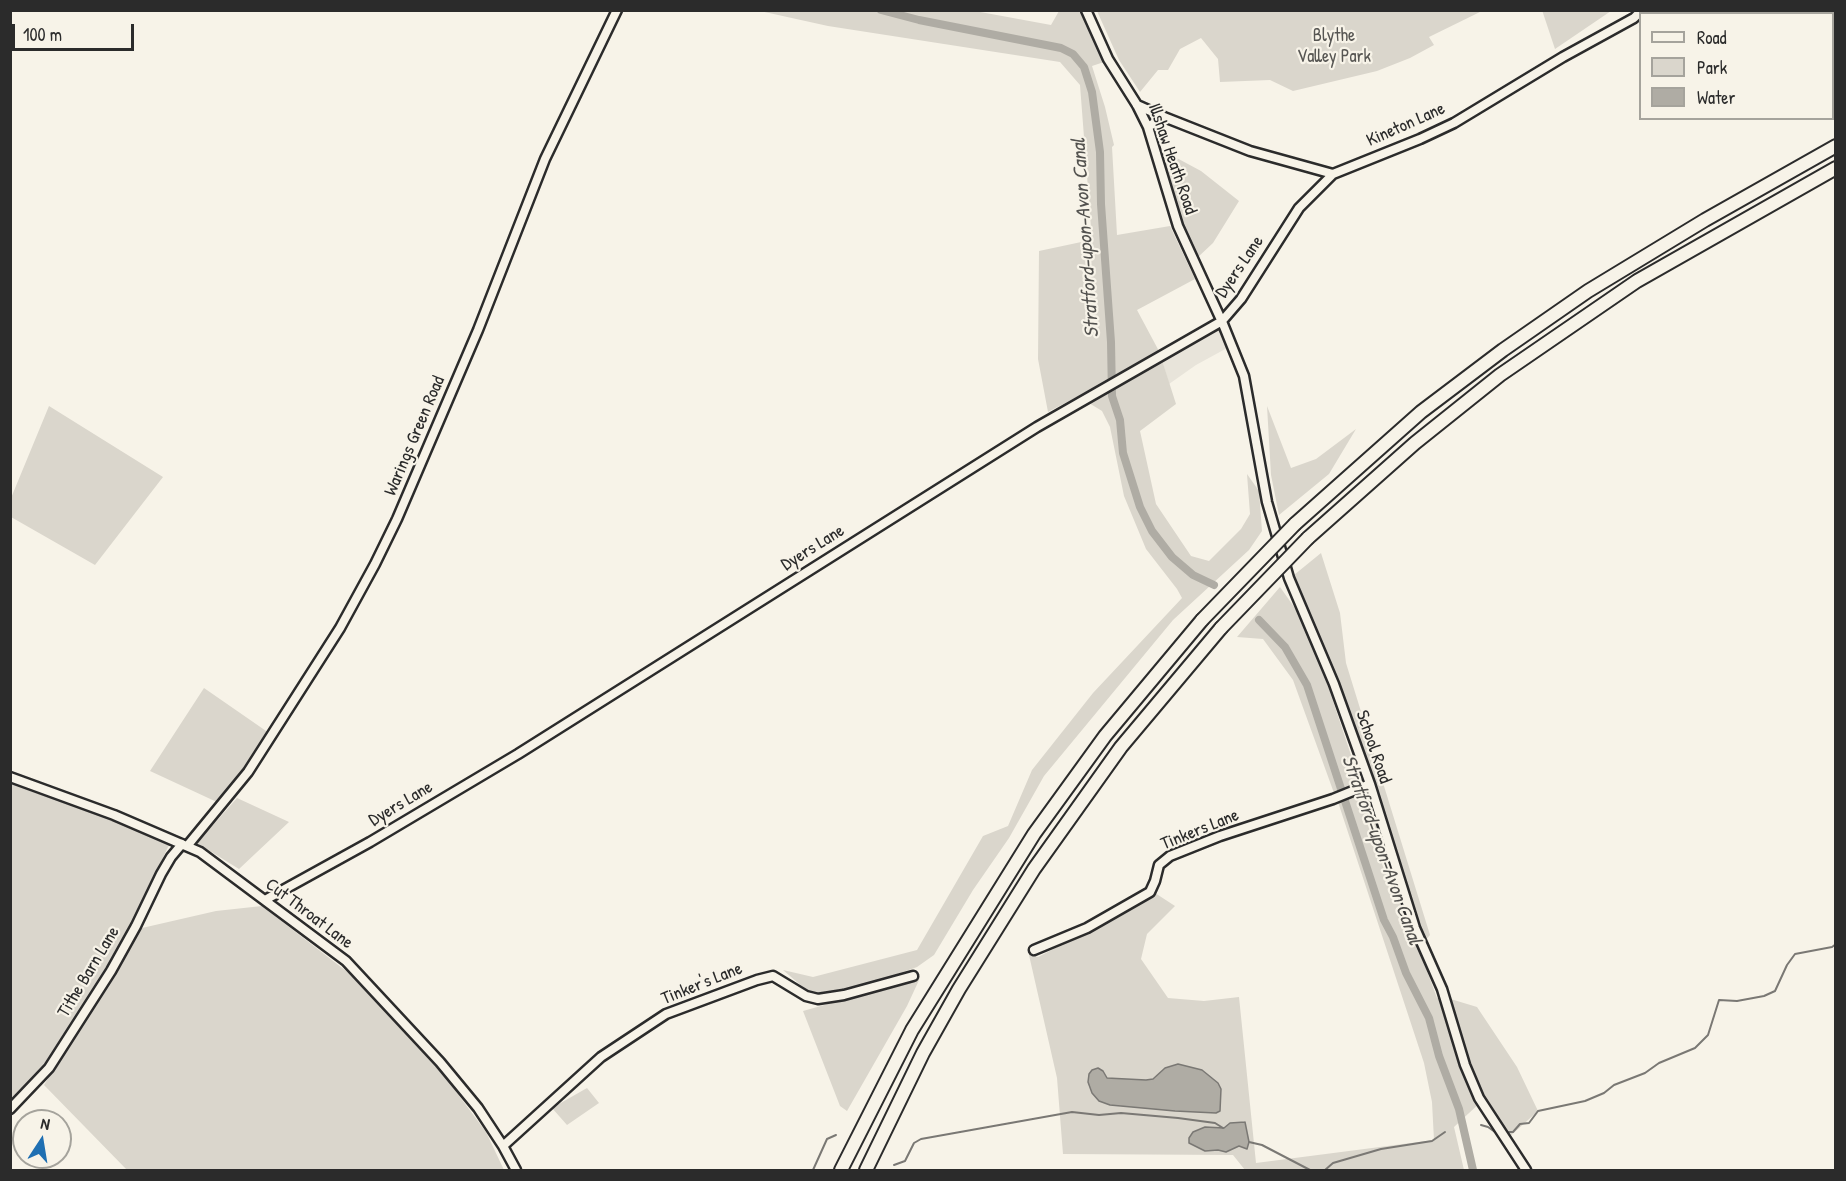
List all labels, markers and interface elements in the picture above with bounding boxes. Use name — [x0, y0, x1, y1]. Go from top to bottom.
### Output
scale bar — [15, 12, 136, 50]
legend — [1639, 12, 1834, 120]
text: 100 m — [23, 22, 62, 47]
park label: Blythe Valley Park — [1297, 25, 1371, 68]
text: Road — [1697, 25, 1727, 50]
text: Park — [1697, 55, 1727, 80]
text: Water — [1697, 85, 1735, 110]
street label: Kineton Lane — [1363, 98, 1449, 152]
street label: Illshaw Heath Road — [1143, 101, 1201, 217]
water label: Stratford-upon-Avon Canal — [1067, 138, 1105, 338]
street label: Dyers Lane — [1211, 232, 1269, 302]
street label: Warings Green Road — [380, 373, 450, 499]
street label: Dyers Lane — [777, 520, 849, 576]
street label: School Road — [1350, 708, 1396, 786]
water label: Stratford-upon-Avon Canal — [1336, 752, 1426, 948]
street label: Dyers Lane — [365, 777, 437, 831]
street label: Tinkers Lane — [1158, 805, 1242, 855]
street label: Cut Throat Lane — [261, 874, 357, 954]
street label: Tithe Barn Lane — [53, 923, 125, 1021]
street label: Tinker's Lane — [658, 958, 746, 1010]
north arrow — [12, 1109, 72, 1169]
text: N — [39, 1112, 52, 1135]

